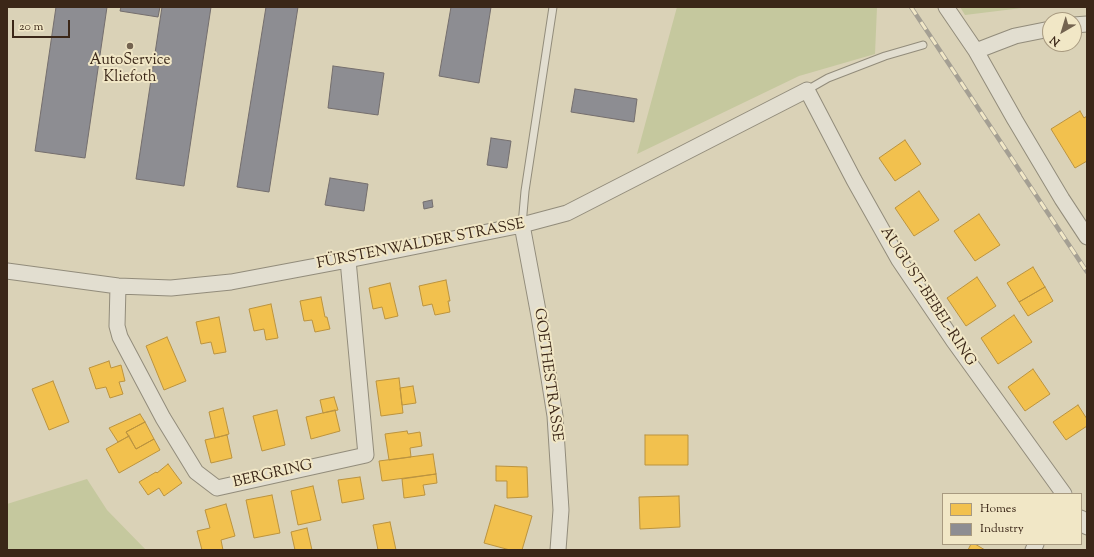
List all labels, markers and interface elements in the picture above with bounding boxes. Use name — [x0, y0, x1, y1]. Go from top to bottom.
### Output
scale bar — [14, 12, 72, 38]
north arrow — [1042, 12, 1082, 52]
text: 20 m — [19, 18, 43, 36]
text: N — [1047, 32, 1064, 50]
marker: AutoService Kliefoth — [125, 41, 135, 51]
place label: AutoService Kliefoth — [90, 52, 170, 87]
street label: FÜRSTENWALDER STRASSE — [316, 216, 526, 274]
street label: AUGUST-BEBEL-RING — [875, 224, 979, 370]
street label: GOETHESTRASSE — [529, 307, 565, 443]
street label: BERGRING — [231, 457, 315, 493]
legend — [942, 493, 1082, 545]
text: Homes — [980, 500, 1016, 518]
text: Industry — [980, 520, 1024, 538]

